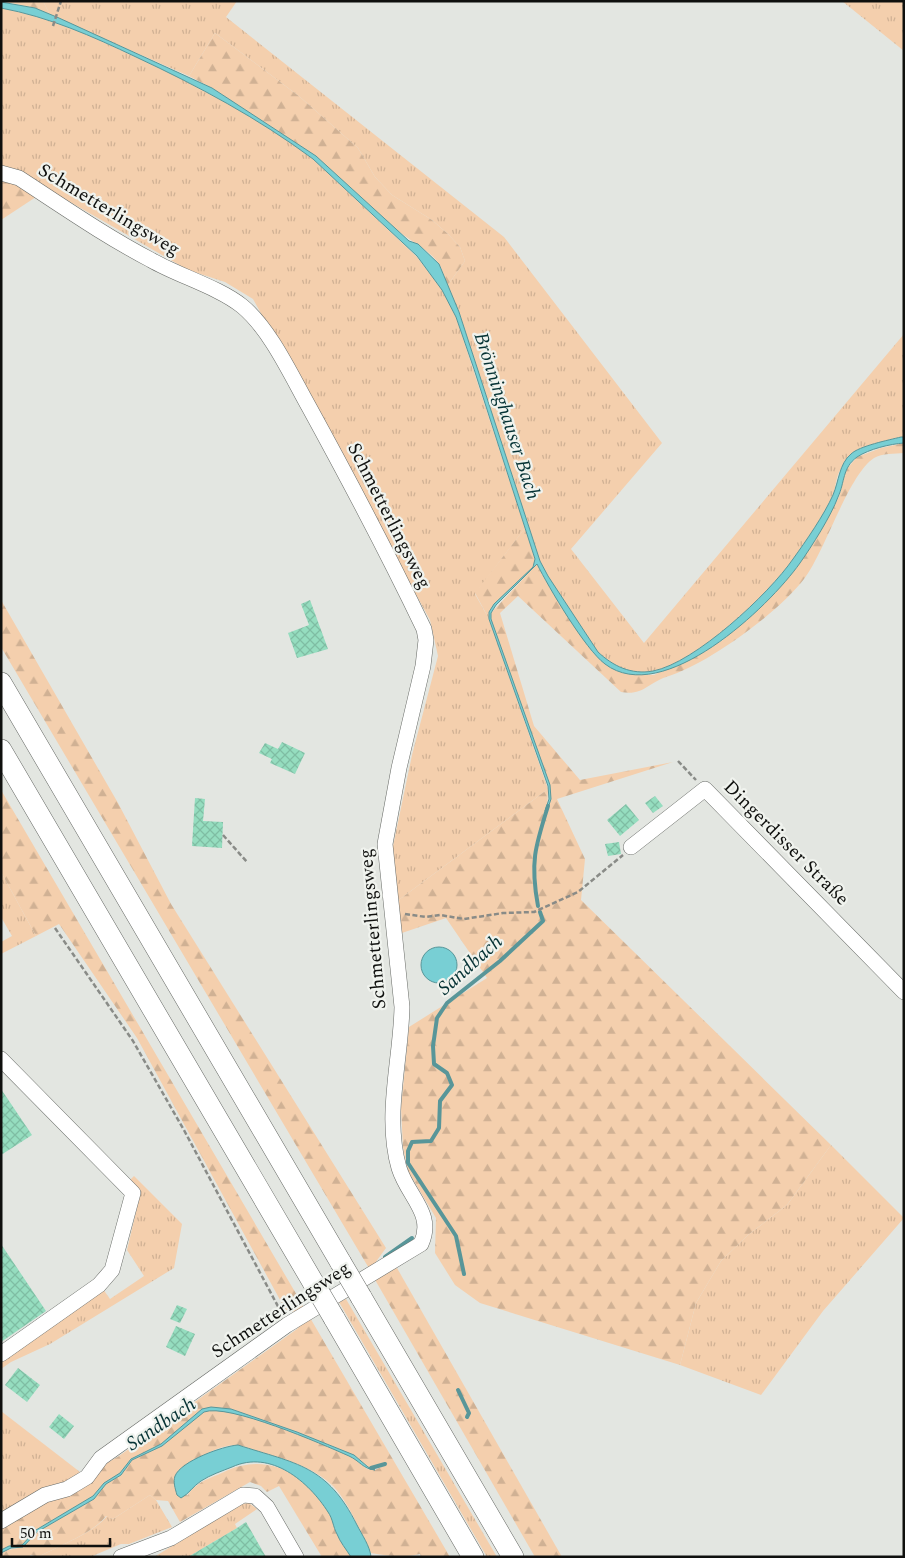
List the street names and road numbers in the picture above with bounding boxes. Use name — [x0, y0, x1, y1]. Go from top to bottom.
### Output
street label: Schmetterlingsweg — [32, 156, 186, 264]
street label: Schmetterlingsweg — [340, 438, 438, 594]
street label: Dingerdisser Straße — [716, 773, 856, 913]
street label: Schmetterlingsweg — [352, 847, 394, 1011]
street label: Schmetterlingsweg — [206, 1254, 356, 1366]

